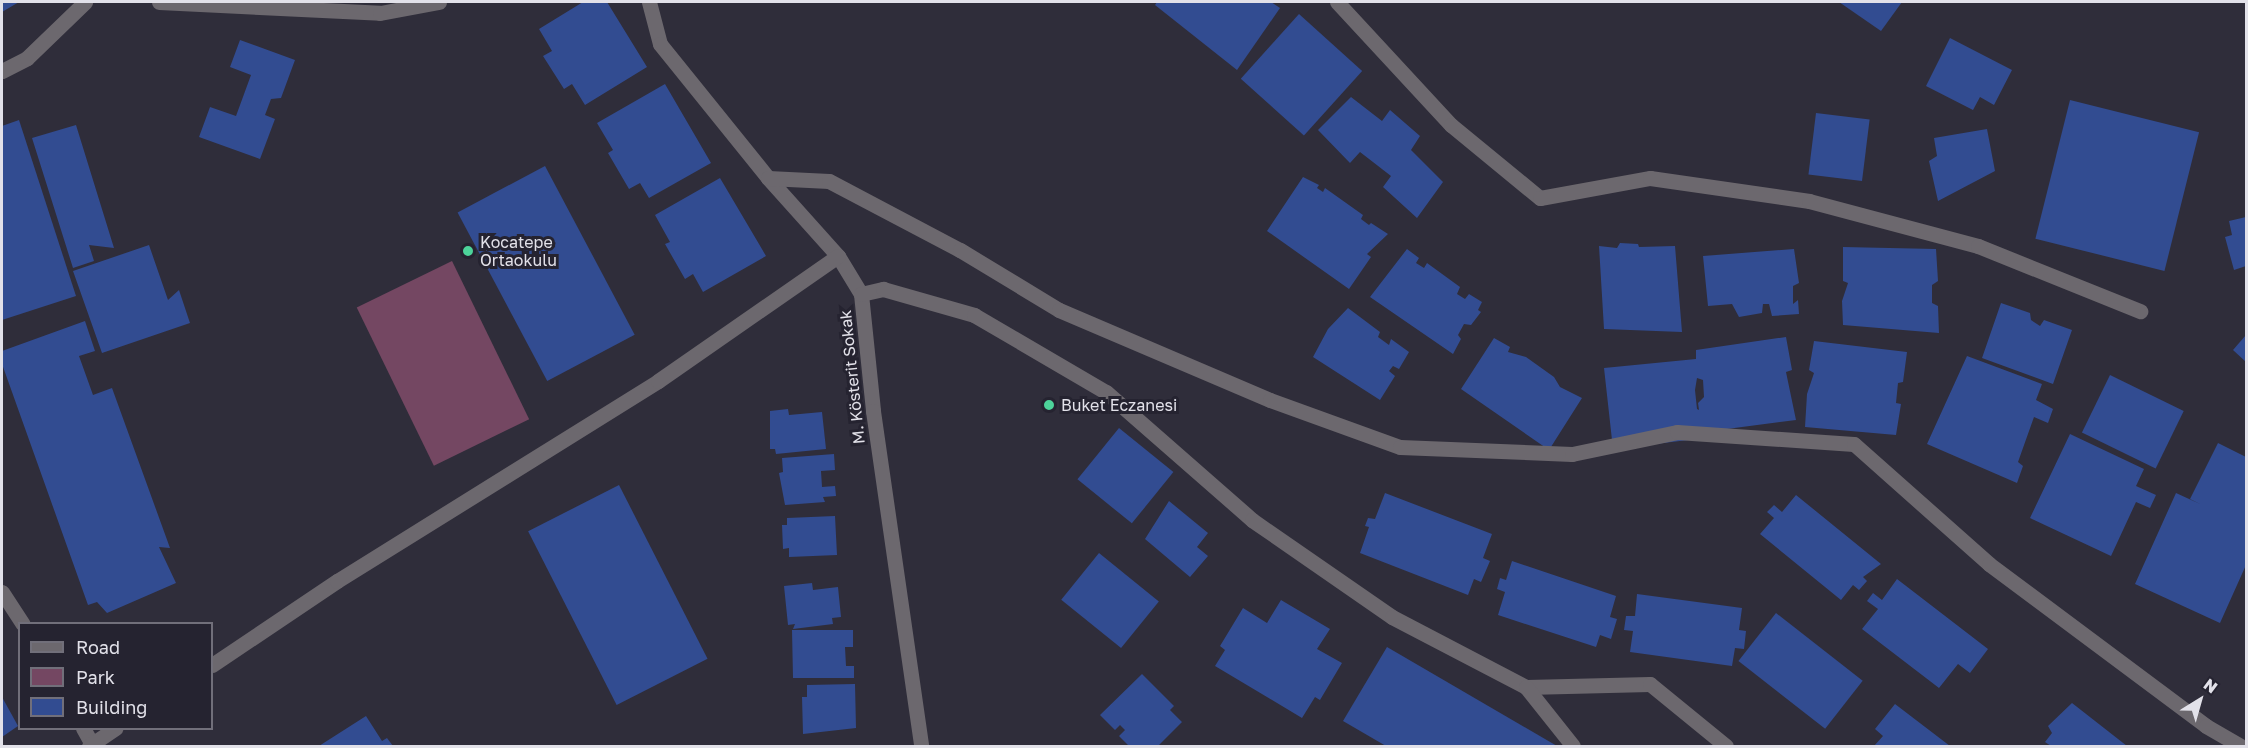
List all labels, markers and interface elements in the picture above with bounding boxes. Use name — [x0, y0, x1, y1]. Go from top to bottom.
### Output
place label: Kocatepe Ortaokulu — [480, 232, 557, 270]
marker: Kocatepe Ortaokulu — [461, 244, 475, 258]
street label: M. Kösterit Sokak — [835, 309, 869, 445]
place label: Buket Eczanesi — [1061, 395, 1177, 415]
marker: Buket Eczanesi — [1042, 398, 1056, 412]
legend — [18, 622, 213, 730]
text: Road — [76, 636, 120, 658]
text: Park — [76, 666, 115, 688]
north arrow — [2170, 670, 2230, 730]
text: N — [2200, 674, 2222, 697]
text: Building — [76, 696, 147, 718]

